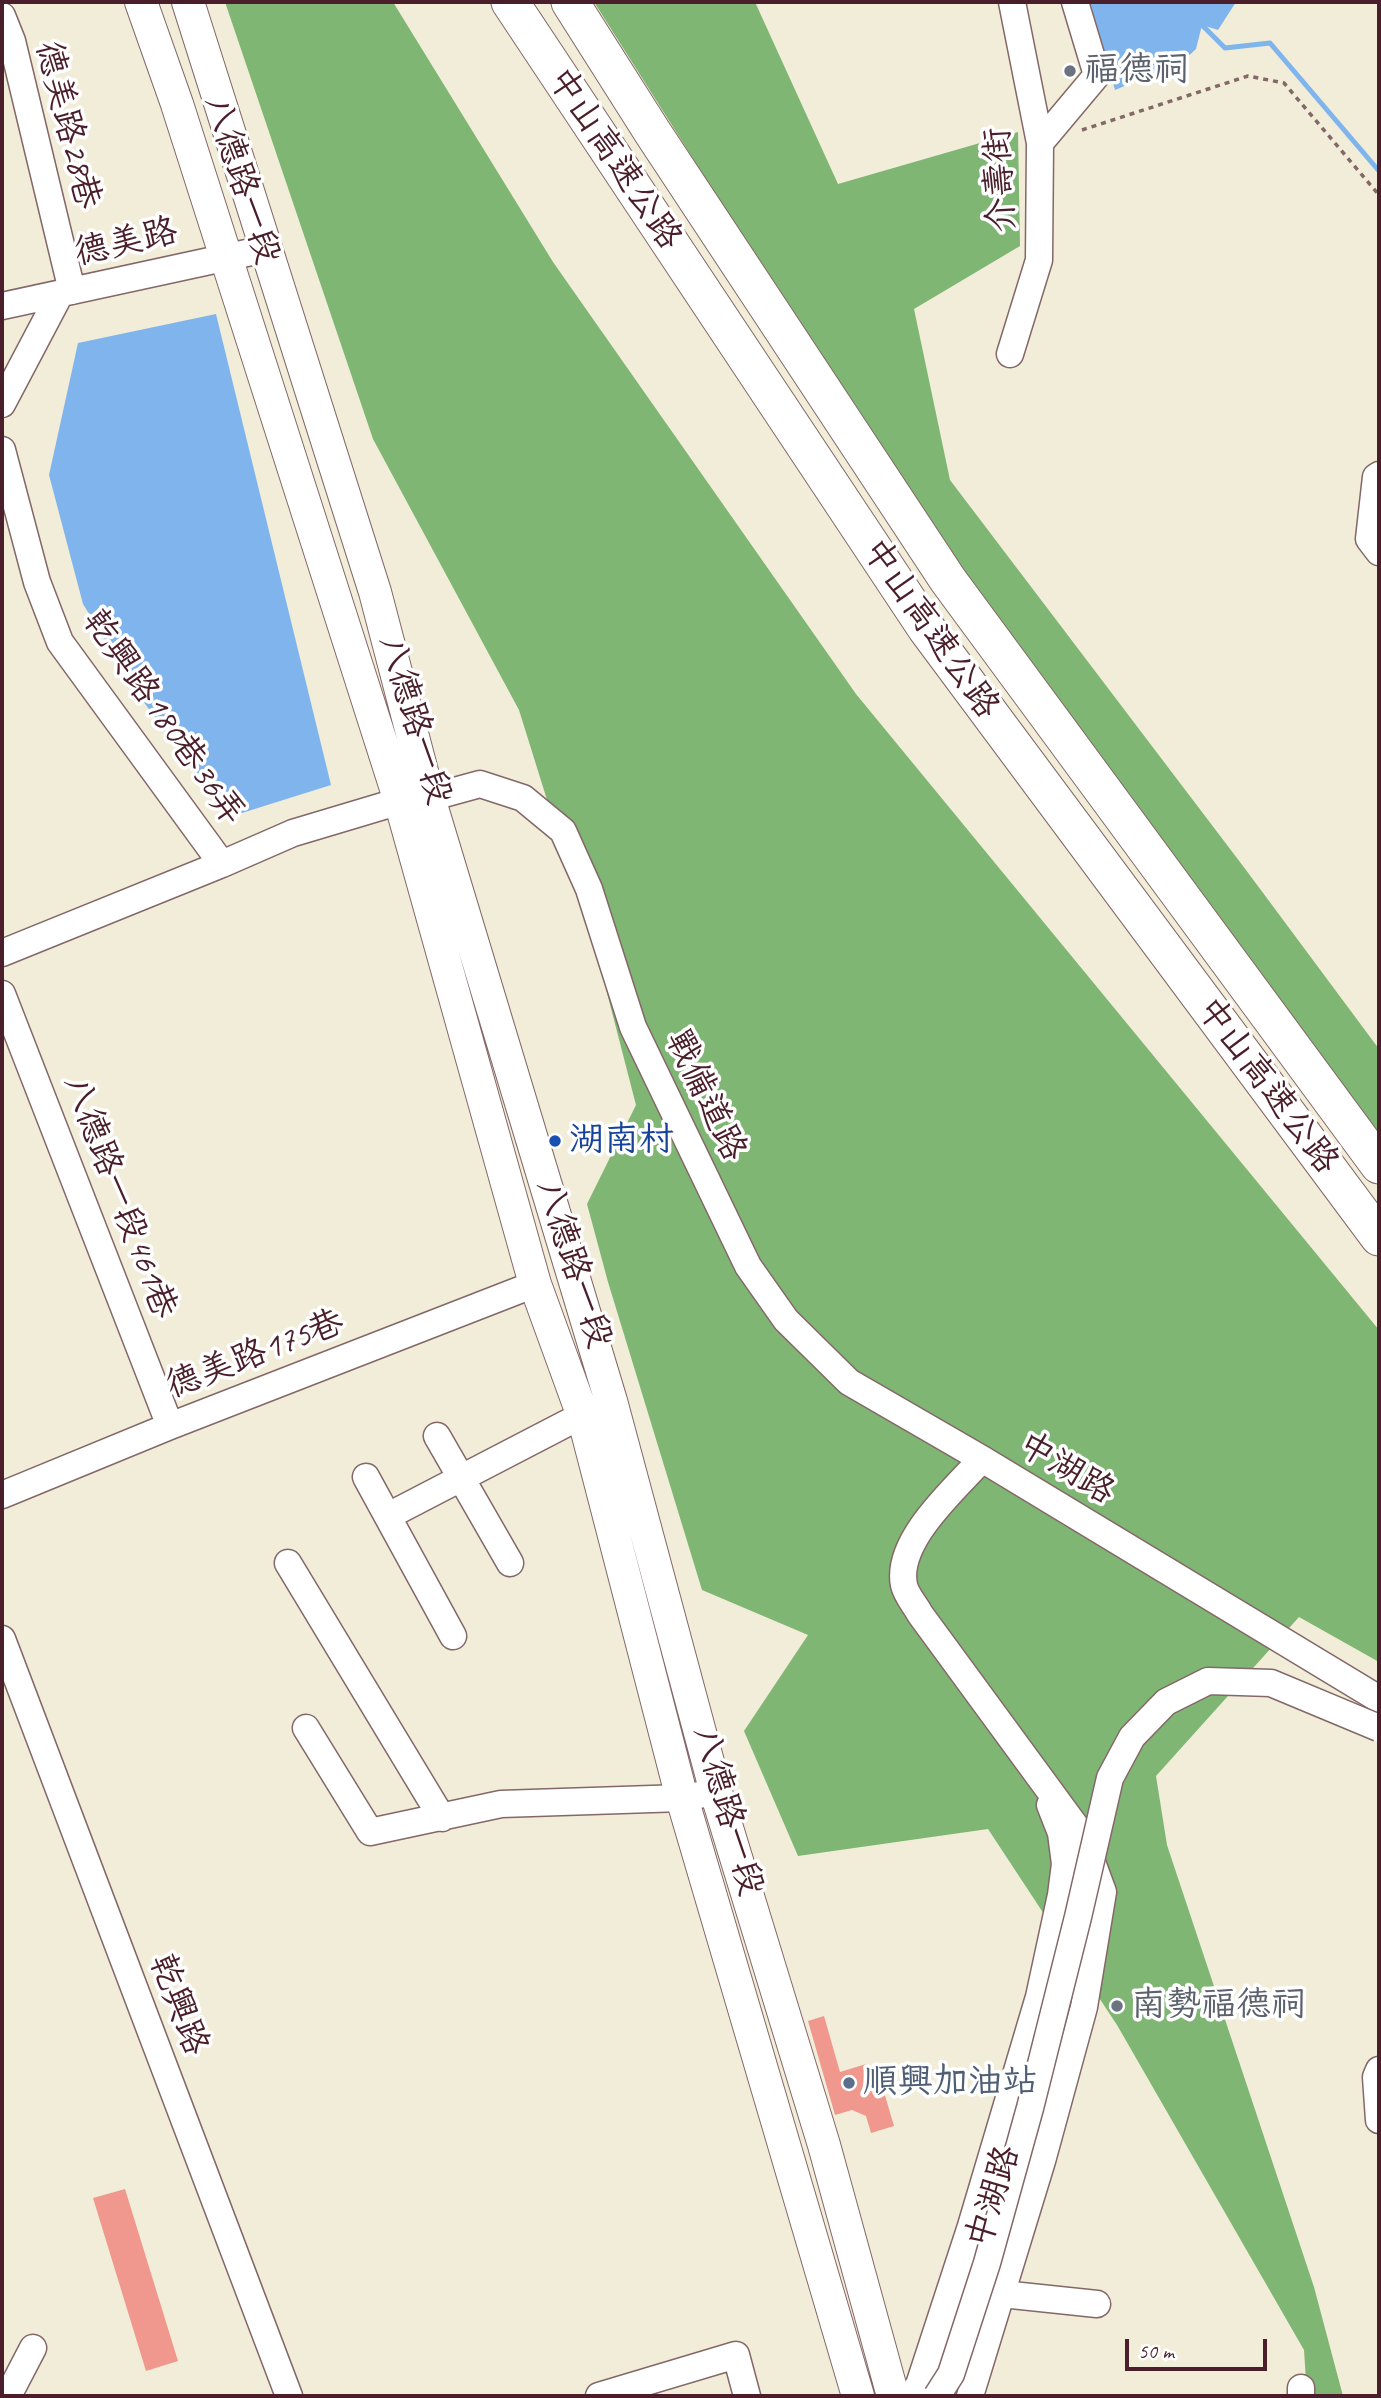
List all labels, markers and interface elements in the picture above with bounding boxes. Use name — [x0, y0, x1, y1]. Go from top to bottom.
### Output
street label: 德美路28巷 — [26, 37, 108, 213]
place label: 福德祠 — [1084, 50, 1189, 92]
street label: 中山高速公路 — [538, 60, 690, 258]
marker: 福德祠 — [1062, 63, 1078, 79]
street label: 八德路一段 — [194, 90, 288, 270]
street label: 介壽街 — [977, 126, 1025, 234]
street label: 德美路 — [70, 211, 182, 275]
street label: 中山高速公路 — [853, 531, 1007, 727]
street label: 乾興路180巷36弄 — [73, 602, 253, 834]
street label: 八德路一段 — [368, 630, 460, 810]
street label: 中山高速公路 — [1187, 990, 1347, 1182]
street label: 戰備道路 — [655, 1024, 755, 1168]
street label: 八德路一段461巷 — [53, 1069, 185, 1325]
place label: 湖南村 — [569, 1120, 674, 1162]
marker: 湖南村 — [547, 1133, 563, 1149]
street label: 八德路一段 — [526, 1174, 620, 1354]
street label: 德美路175巷 — [160, 1302, 350, 1408]
street label: 中湖路 — [1010, 1424, 1122, 1514]
street label: 八德路一段 — [683, 1721, 771, 1901]
street label: 乾興路 — [140, 1948, 216, 2062]
place label: 南勢福德祠 — [1131, 1985, 1306, 2027]
marker: 南勢福德祠 — [1109, 1998, 1125, 2014]
place label: 順興加油站 — [863, 2062, 1038, 2104]
marker: 順興加油站 — [841, 2075, 857, 2091]
street label: 中湖路 — [959, 2141, 1029, 2253]
scale bar — [1129, 2324, 1271, 2368]
text: 50 m — [1138, 2338, 1174, 2364]

